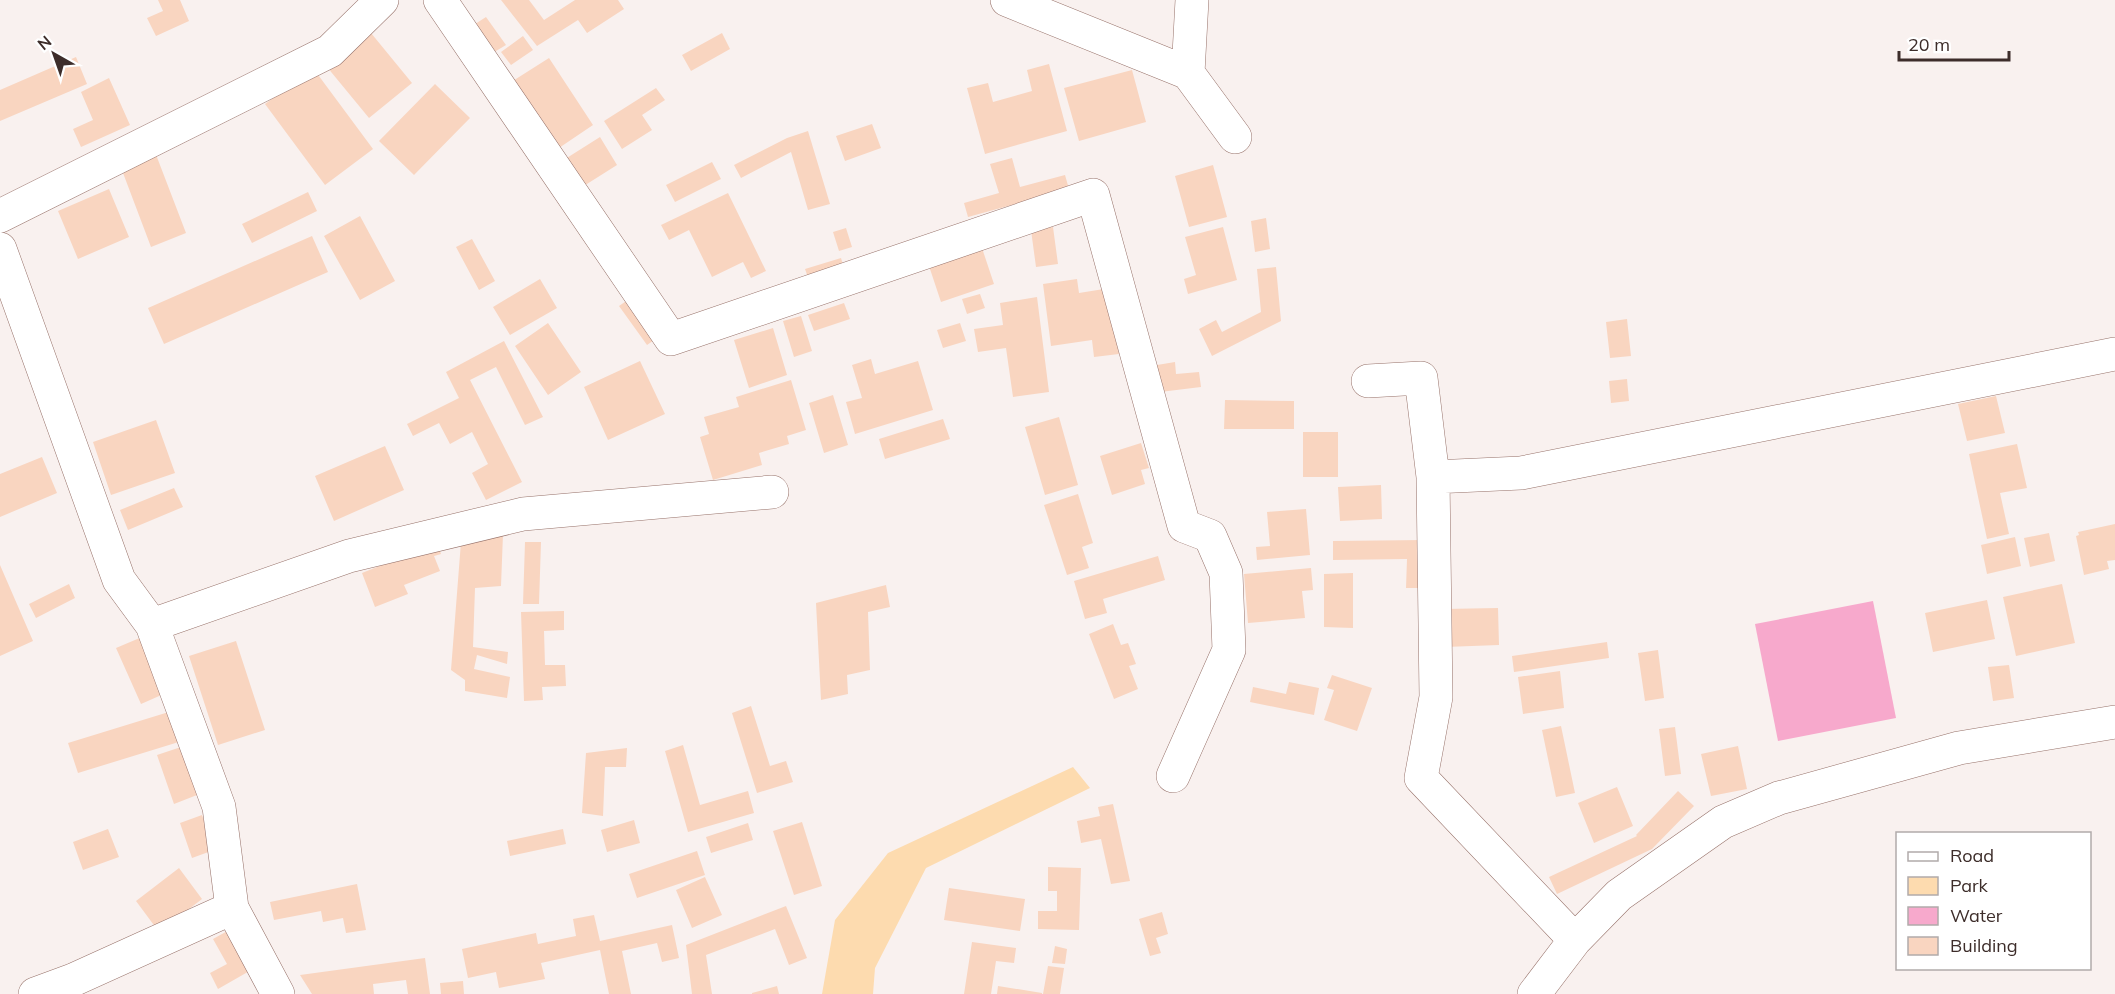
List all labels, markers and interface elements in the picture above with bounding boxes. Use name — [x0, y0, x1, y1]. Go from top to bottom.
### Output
north arrow — [24, 24, 84, 84]
scale bar — [1899, 24, 2008, 62]
text: N — [33, 31, 55, 54]
text: 20 m — [1908, 33, 1950, 56]
legend — [1896, 832, 2091, 970]
text: Road — [1950, 844, 1994, 867]
text: Park — [1950, 874, 1989, 897]
text: Water — [1950, 904, 2003, 927]
text: Building — [1950, 934, 2018, 957]

